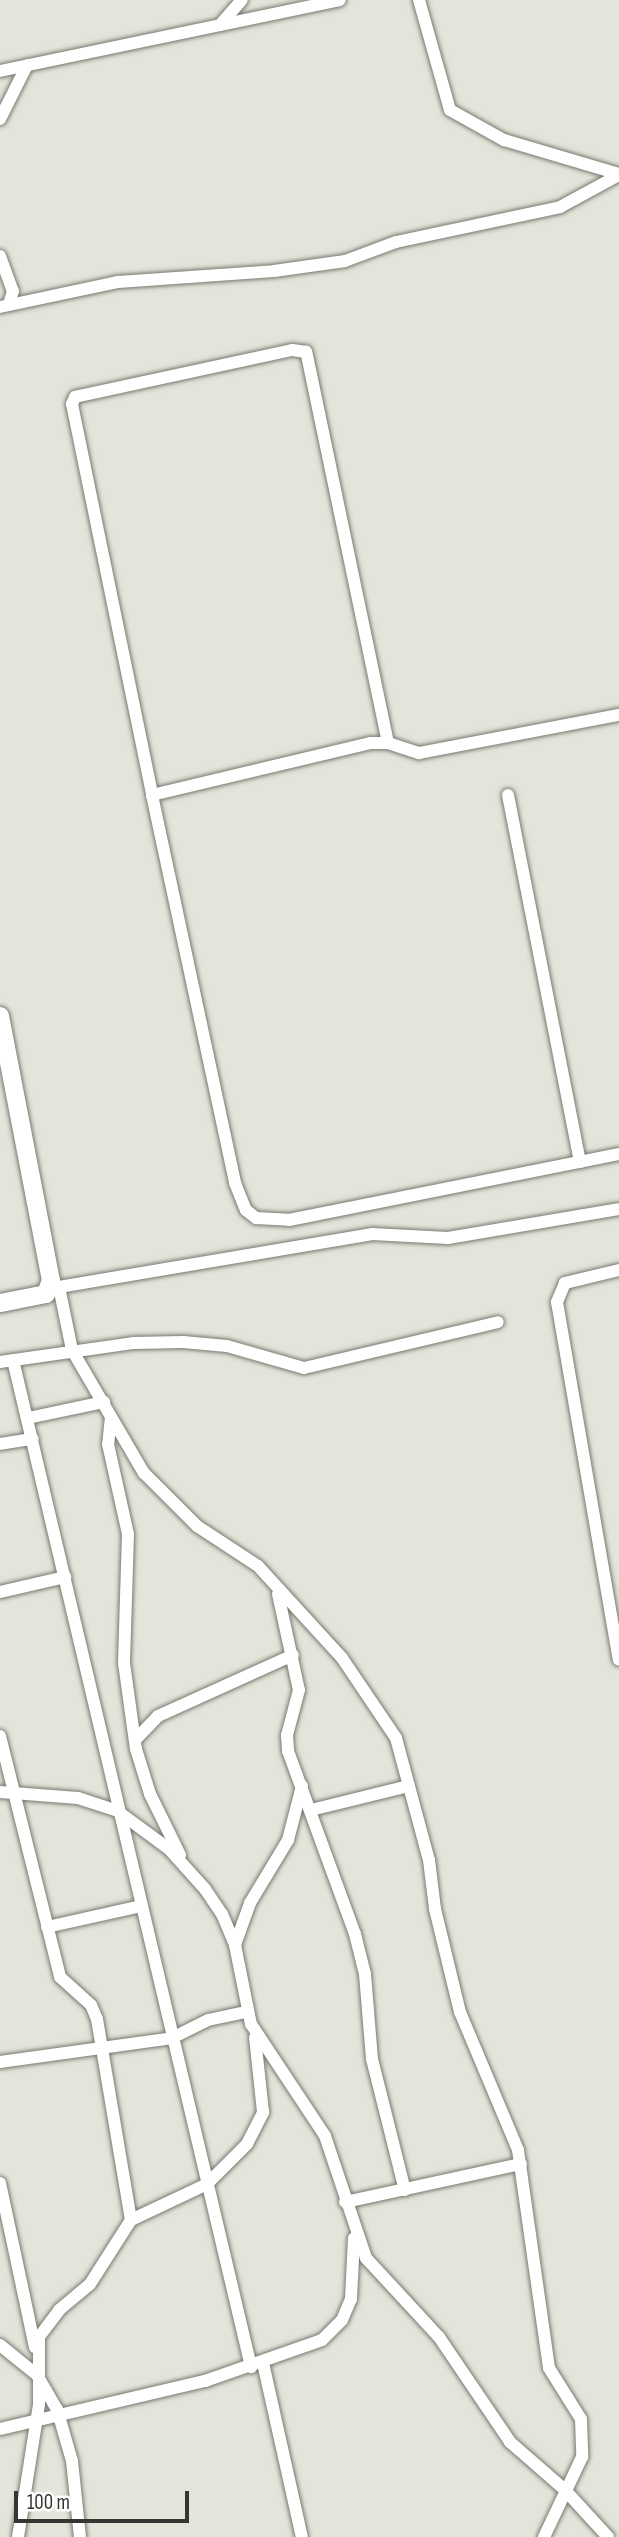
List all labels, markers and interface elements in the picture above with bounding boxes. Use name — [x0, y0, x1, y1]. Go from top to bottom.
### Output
scale bar — [18, 2478, 192, 2522]
text: 100 m — [27, 2490, 70, 2515]

